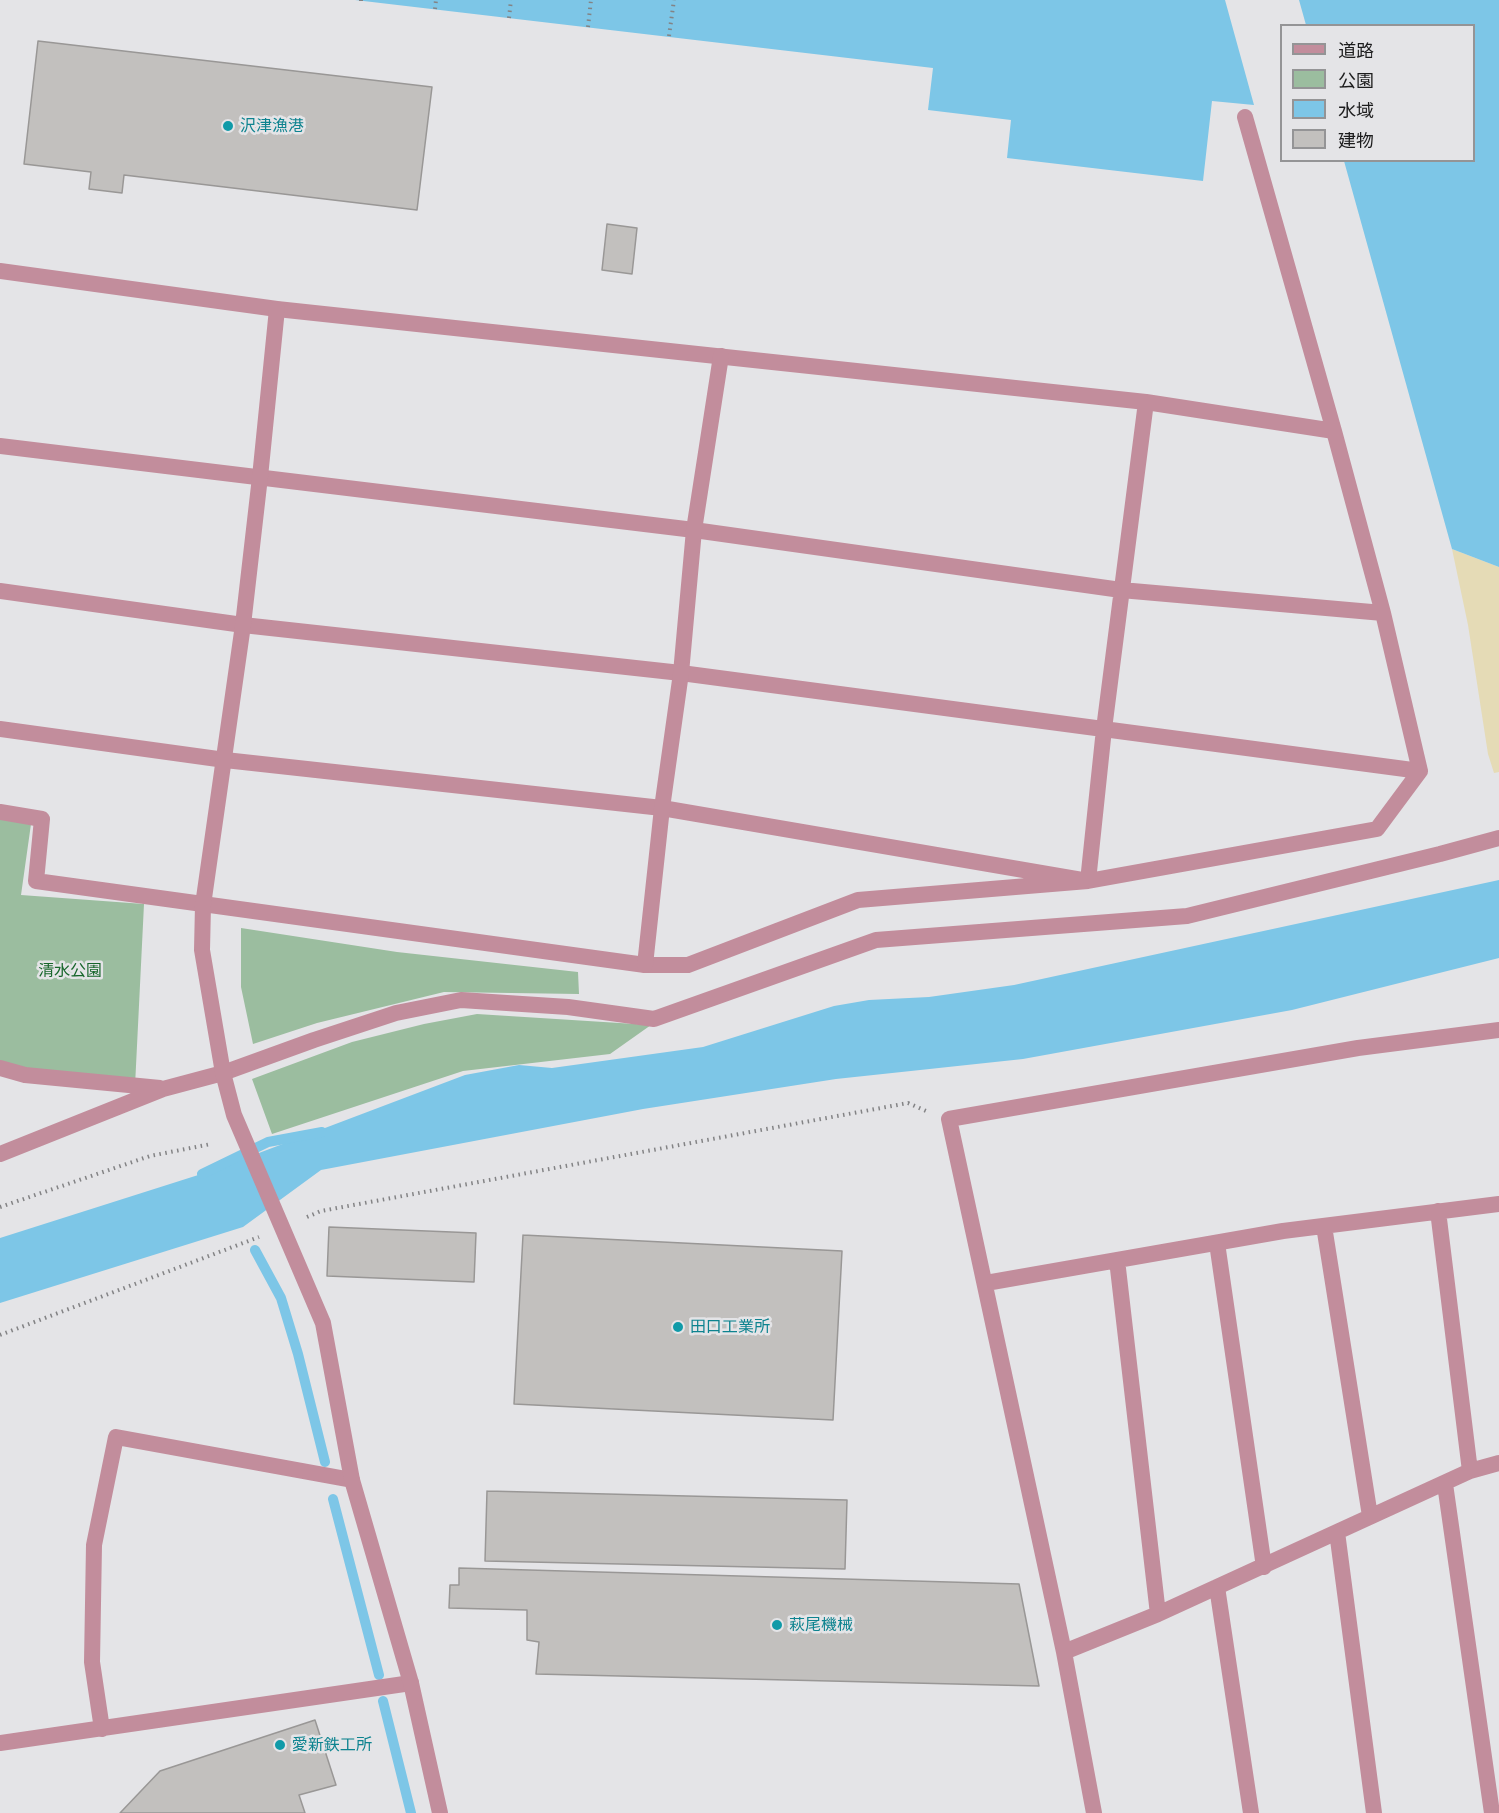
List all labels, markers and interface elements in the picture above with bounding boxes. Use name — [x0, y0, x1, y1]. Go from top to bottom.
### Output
legend — [1280, 24, 1475, 162]
text: 道路 — [1338, 39, 1374, 62]
text: 公園 — [1338, 69, 1374, 92]
text: 水域 — [1338, 99, 1374, 122]
place label: 沢津漁港 — [240, 116, 304, 136]
marker: 沢津漁港 — [221, 119, 235, 133]
text: 建物 — [1338, 129, 1374, 152]
park label: 清水公園 — [38, 961, 102, 981]
place label: 田口工業所 — [690, 1317, 770, 1337]
marker: 田口工業所 — [671, 1320, 685, 1334]
place label: 萩尾機械 — [789, 1615, 853, 1635]
marker: 萩尾機械 — [770, 1618, 784, 1632]
place label: 愛新鉄工所 — [292, 1735, 372, 1755]
marker: 愛新鉄工所 — [273, 1738, 287, 1752]

